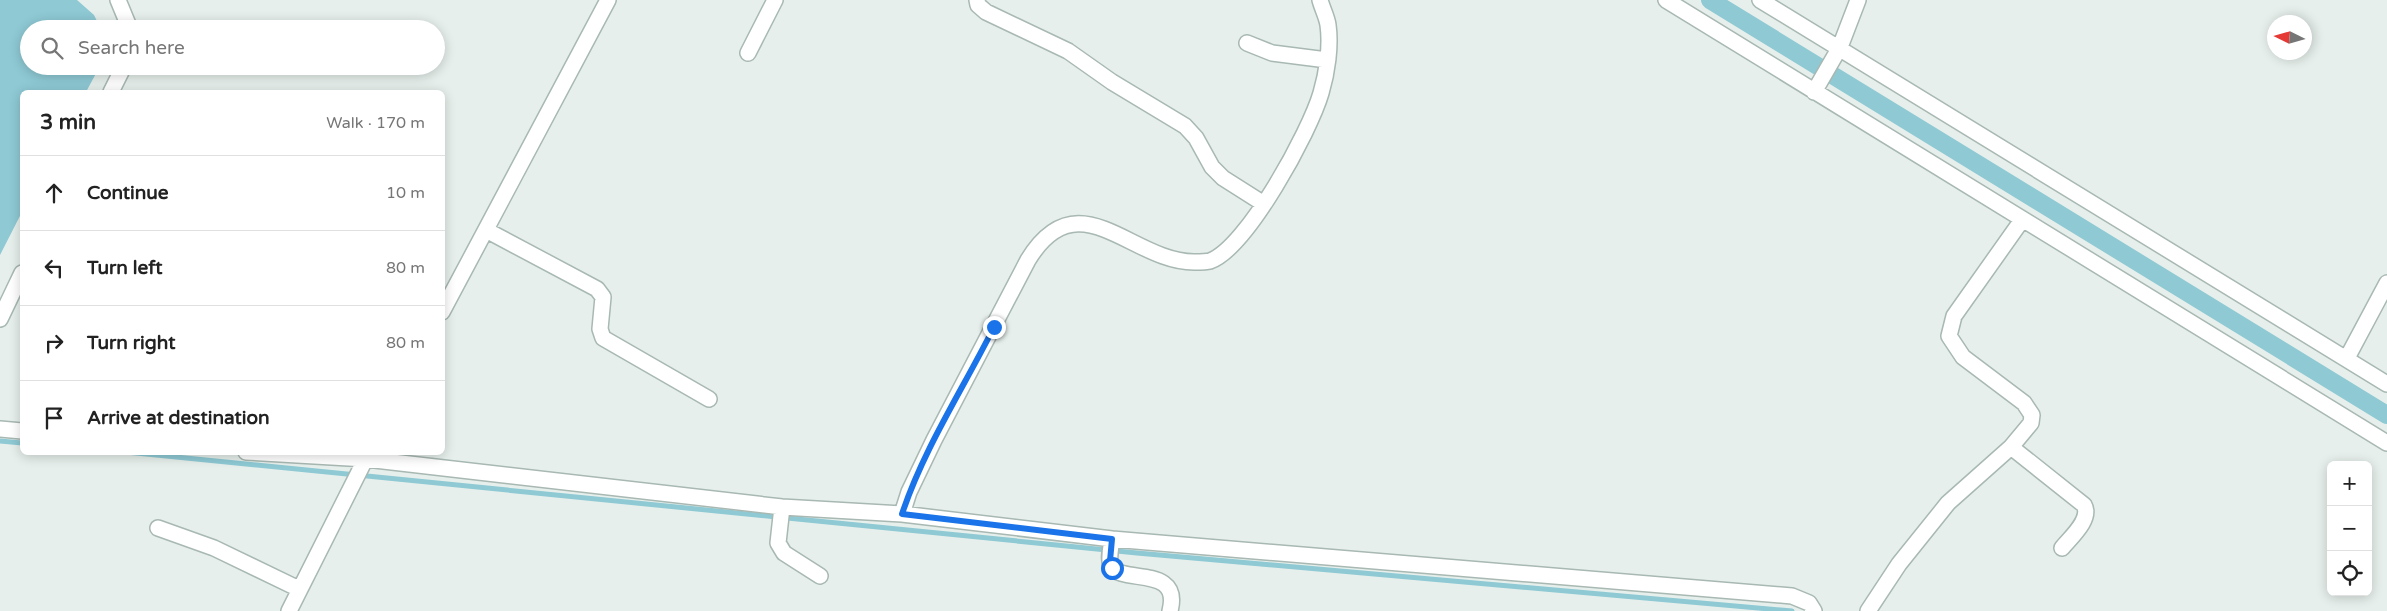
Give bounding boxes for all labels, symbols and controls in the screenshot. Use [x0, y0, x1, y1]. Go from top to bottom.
north arrow [2267, 15, 2312, 60]
search box [20, 20, 445, 75]
icon: search [38, 34, 66, 62]
text: Search here [78, 37, 185, 59]
text: 3 min [40, 110, 96, 135]
text: Walk · 170 m [326, 113, 425, 133]
icon: ahead [40, 179, 68, 207]
text: Continue [87, 182, 169, 204]
text: 10 m [386, 183, 425, 203]
icon: left [40, 254, 68, 282]
text: Turn left [87, 257, 163, 279]
text: 80 m [386, 258, 425, 278]
route end [983, 316, 1006, 339]
icon: right [40, 329, 68, 357]
text: Turn right [87, 332, 175, 354]
text: 80 m [386, 333, 425, 353]
icon: arrive [40, 404, 68, 432]
text: Arrive at destination [87, 407, 270, 429]
map controls [2327, 461, 2372, 596]
button: + [2327, 461, 2372, 506]
button: − [2327, 506, 2372, 551]
button: locate [2327, 551, 2372, 596]
route start [1101, 557, 1124, 580]

